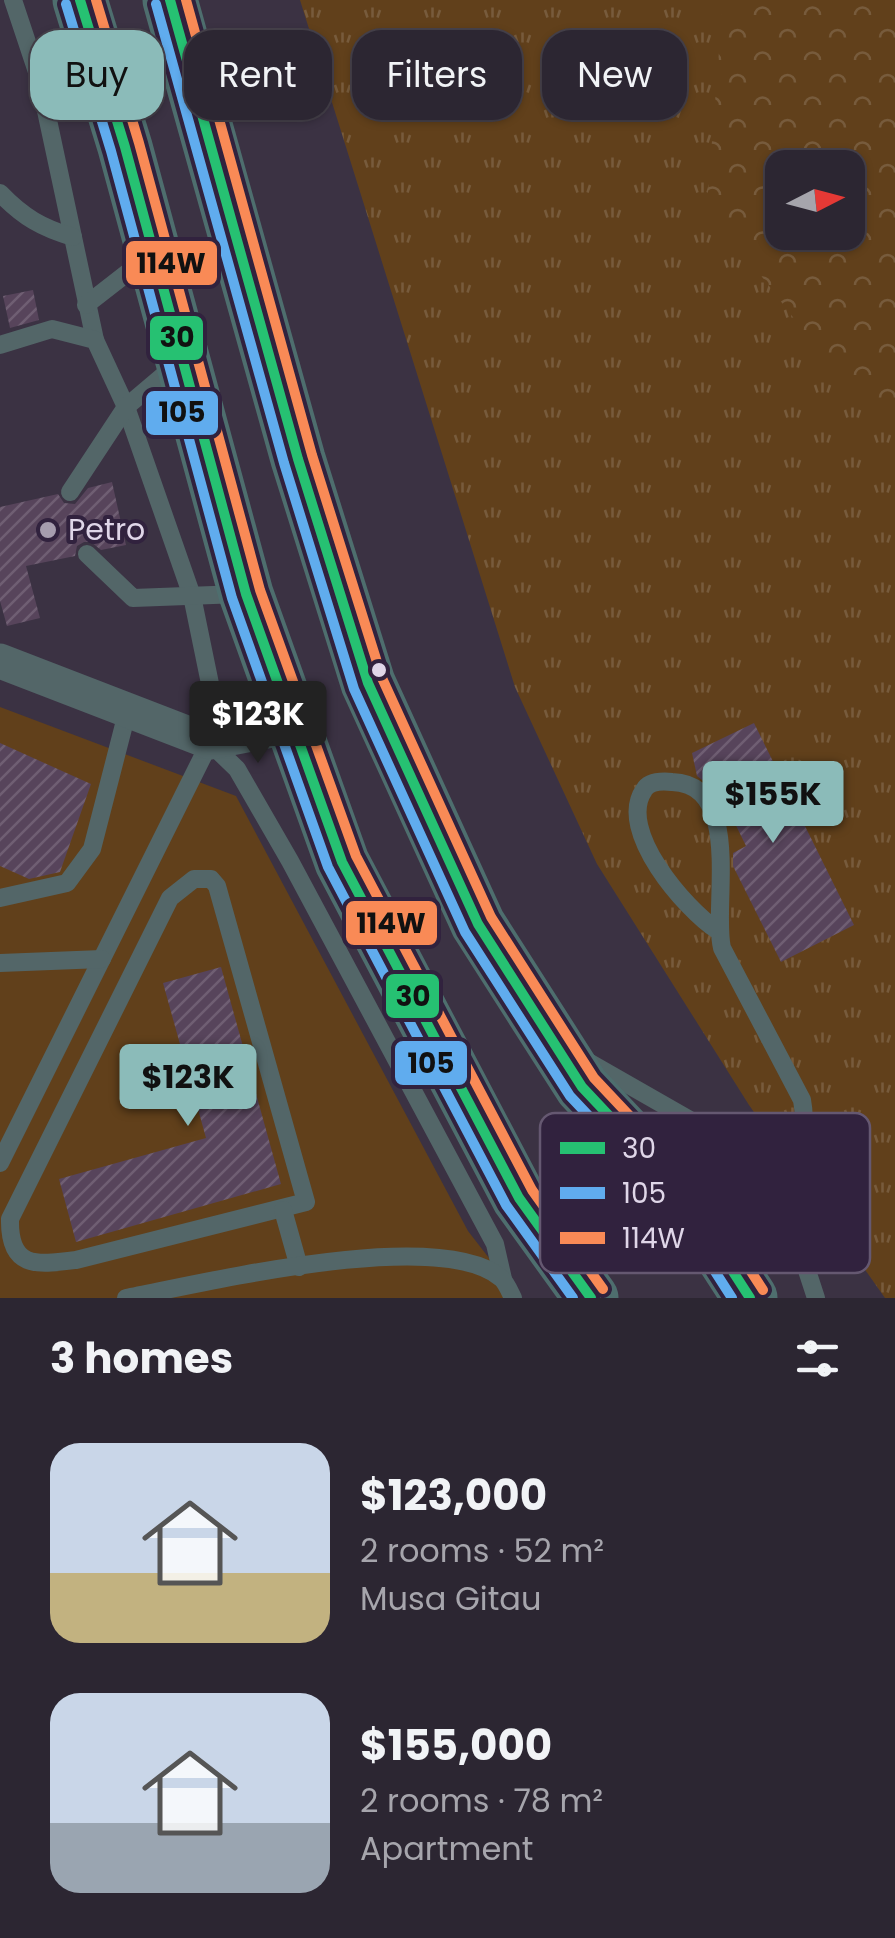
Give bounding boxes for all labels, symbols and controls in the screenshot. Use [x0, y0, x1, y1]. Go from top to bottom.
chip: Buy [30, 30, 164, 120]
chip: Rent [184, 30, 332, 120]
chip: Filters [352, 30, 522, 120]
chip: New [542, 30, 687, 120]
north arrow [765, 150, 865, 250]
map controls [765, 150, 865, 250]
line badge: 114W [124, 239, 219, 287]
text: 114W [136, 244, 206, 283]
line badge: 30 [148, 314, 205, 362]
text: 30 [159, 318, 195, 357]
line badge: 105 [144, 389, 220, 437]
text: 105 [159, 393, 205, 432]
place label: Petro [68, 508, 145, 551]
marker: Petro [37, 519, 59, 541]
unlabelled marker [369, 660, 389, 680]
pin: $123K [188, 681, 328, 766]
text: $123K [211, 691, 305, 736]
pin: $155K [703, 761, 843, 846]
text: $155K [725, 771, 822, 816]
line badge: 114W [344, 899, 439, 947]
text: 114W [356, 904, 426, 943]
line badge: 30 [384, 972, 441, 1020]
text: 30 [395, 977, 431, 1016]
line badge: 105 [393, 1039, 469, 1087]
pin: $123K [118, 1044, 258, 1129]
text: 105 [408, 1044, 454, 1083]
text: $123K [141, 1054, 235, 1099]
legend [540, 1113, 870, 1273]
text: 30 [622, 1129, 656, 1168]
text: 105 [622, 1174, 666, 1213]
text: 114W [622, 1219, 685, 1258]
text: 3 homes [50, 1329, 233, 1388]
icon: filters [790, 1331, 845, 1386]
text: $123,000 [360, 1466, 547, 1525]
icon: home [130, 1483, 250, 1603]
text: 2 rooms · 52 m² [360, 1528, 604, 1573]
text: Musa Gitau [360, 1576, 541, 1621]
text: $155,000 [360, 1716, 552, 1775]
icon: home [130, 1733, 250, 1853]
text: 2 rooms · 78 m² [360, 1778, 603, 1823]
text: Apartment [360, 1826, 533, 1871]

